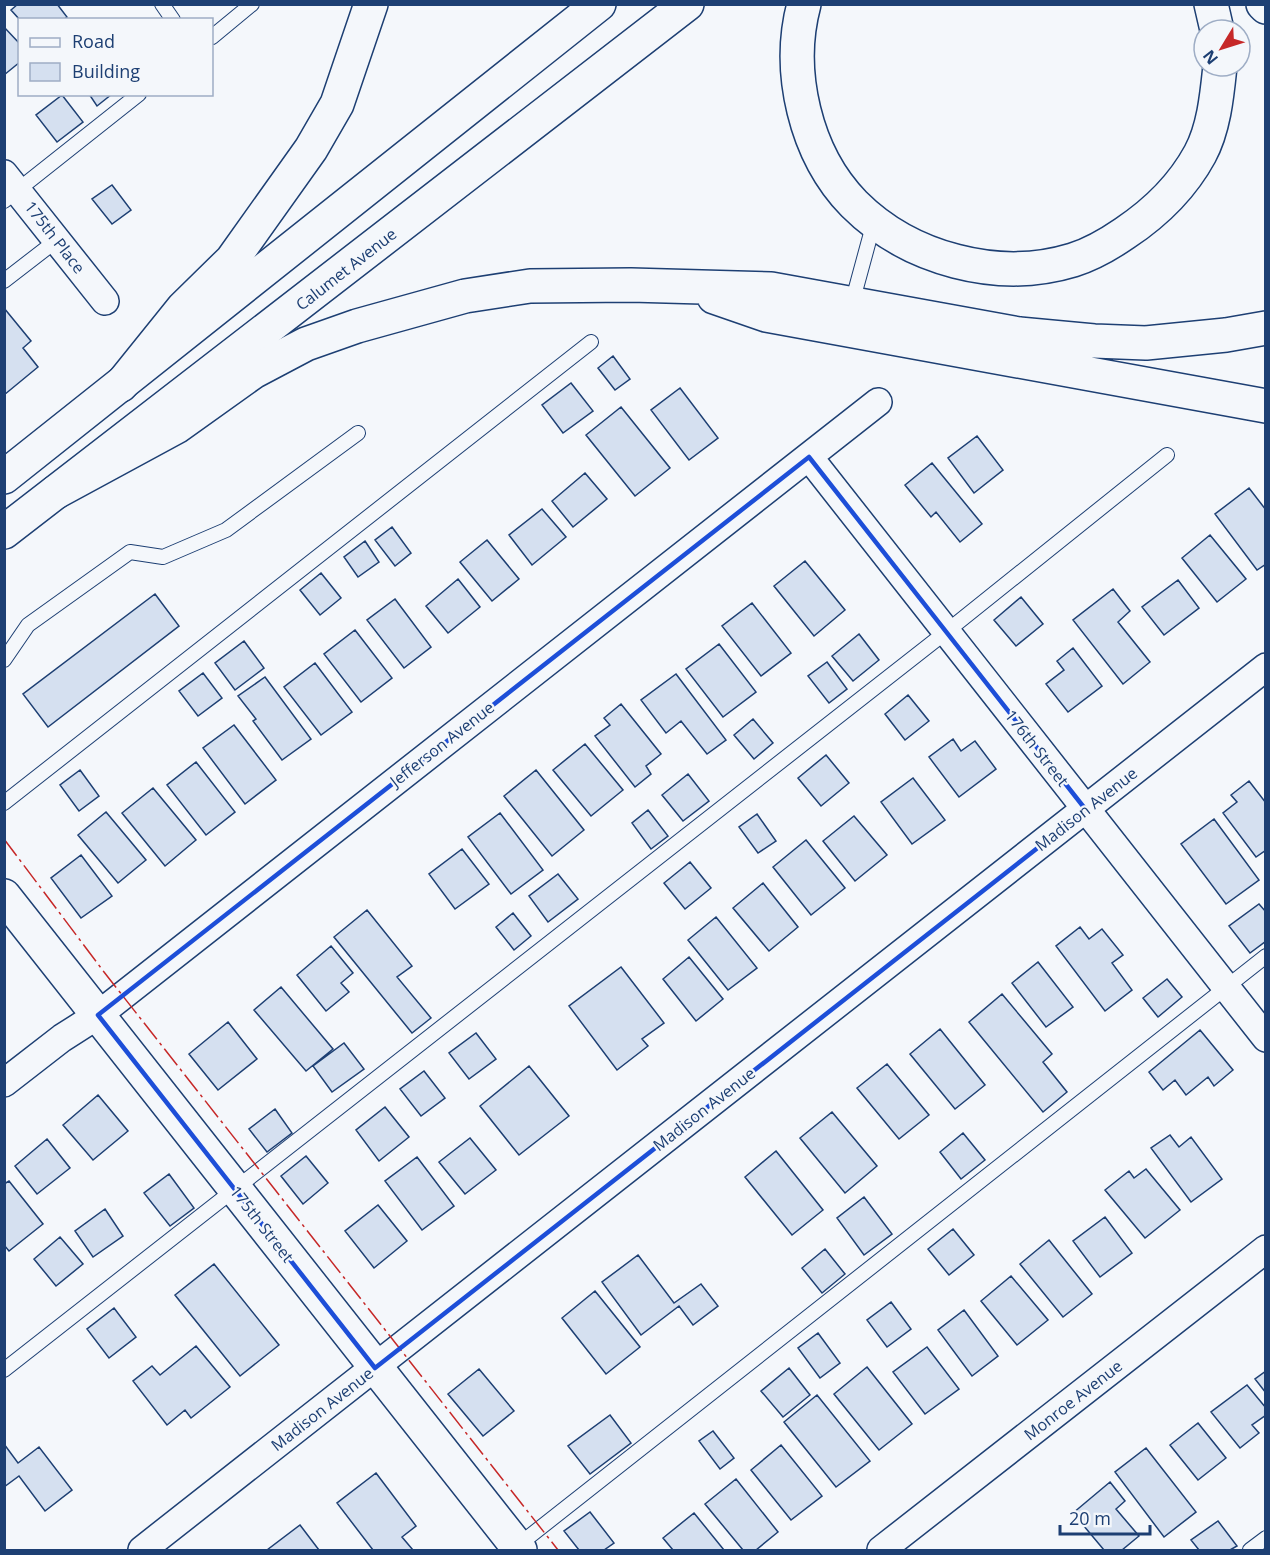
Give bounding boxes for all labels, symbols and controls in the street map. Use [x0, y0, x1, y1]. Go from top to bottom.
legend [18, 18, 213, 96]
north arrow [1192, 18, 1252, 78]
text: Road [72, 29, 115, 53]
text: N [1198, 45, 1223, 69]
text: Building [72, 59, 140, 83]
street label: 175th Place [20, 196, 90, 278]
street label: Calumet Avenue [291, 223, 401, 315]
street label: Jefferson Avenue [384, 696, 499, 793]
street label: 176th Street [1000, 705, 1074, 791]
street label: Madison Avenue [1030, 762, 1142, 856]
street label: Madison Avenue [648, 1062, 760, 1156]
street label: 175th Street [225, 1181, 299, 1267]
street label: Monroe Avenue [1019, 1355, 1127, 1445]
street label: Madison Avenue [266, 1362, 378, 1456]
scale bar [1060, 1498, 1150, 1536]
text: 20 m [1069, 1506, 1111, 1530]

